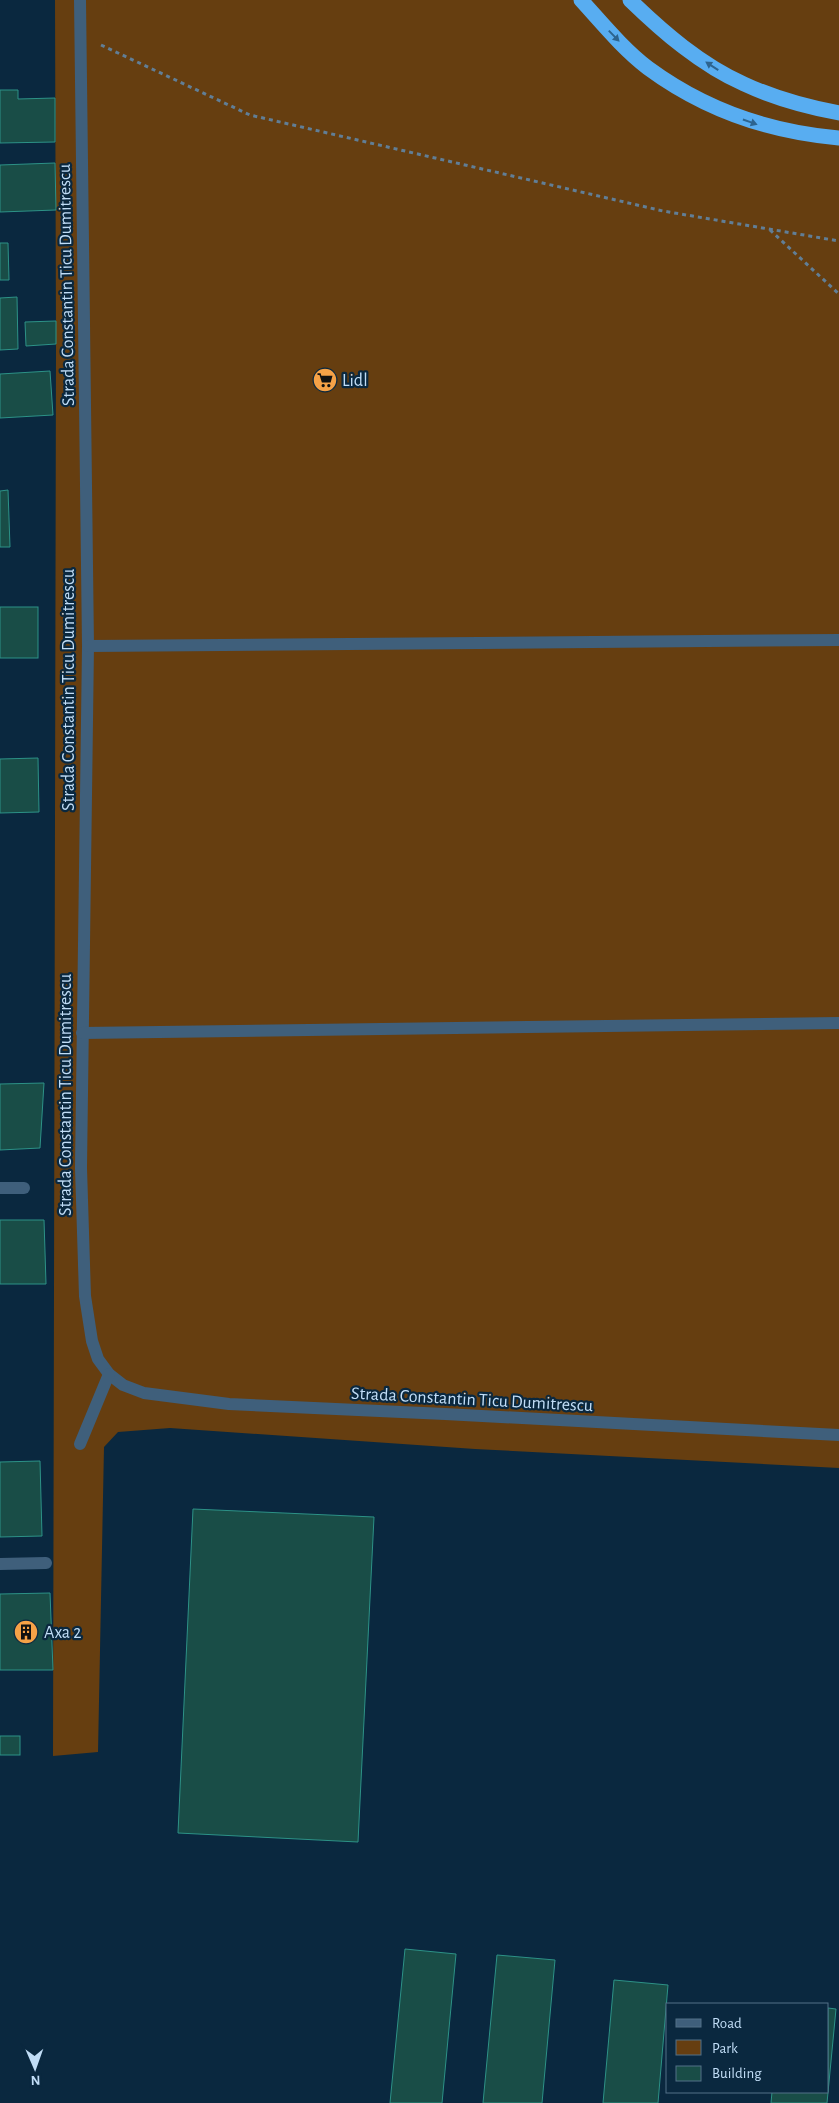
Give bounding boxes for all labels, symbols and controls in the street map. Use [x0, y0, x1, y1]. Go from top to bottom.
one-way arrow [608, 29, 620, 41]
one-way arrow [706, 61, 719, 70]
one-way arrow [743, 118, 758, 126]
street label: Strada Constantin Ticu Dumitrescu [56, 164, 78, 406]
supermarket icon: Lidl [312, 367, 338, 393]
place label: Lidl [342, 372, 368, 390]
street label: Strada Constantin Ticu Dumitrescu [60, 569, 78, 811]
street label: Strada Constantin Ticu Dumitrescu [57, 974, 75, 1216]
street label: Strada Constantin Ticu Dumitrescu [351, 1385, 593, 1415]
building icon: Axa 2 [13, 1619, 39, 1645]
place label: Axa 2 [44, 1624, 81, 1642]
legend [666, 2003, 829, 2093]
text: Road [712, 2016, 742, 2031]
text: Park [712, 2041, 738, 2056]
north arrow [10, 2043, 60, 2093]
text: Building [712, 2066, 762, 2081]
text: N [30, 2073, 41, 2087]

